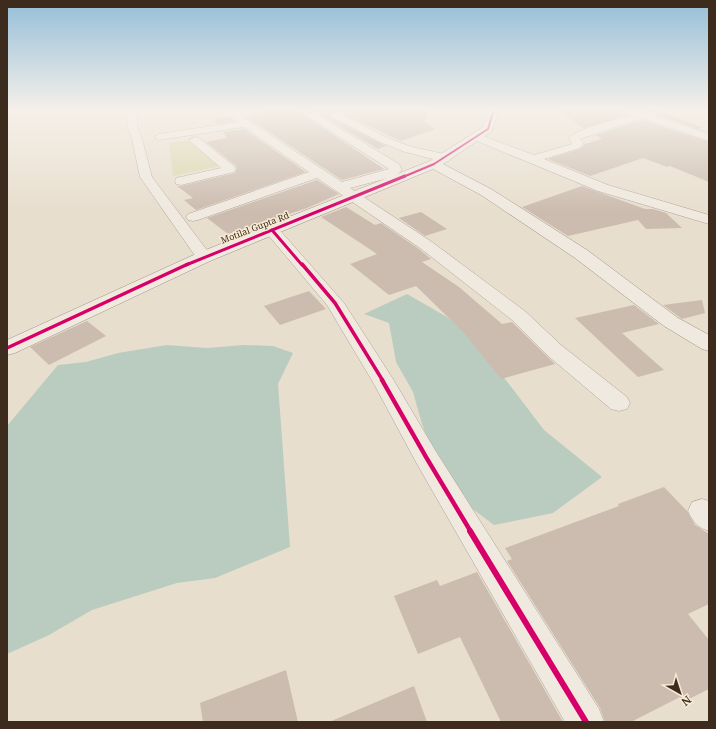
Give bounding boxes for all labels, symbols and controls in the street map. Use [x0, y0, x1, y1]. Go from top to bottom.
street label: Motilal Gupta Rd [219, 208, 291, 247]
north arrow [660, 673, 700, 713]
text: N [678, 693, 695, 710]

